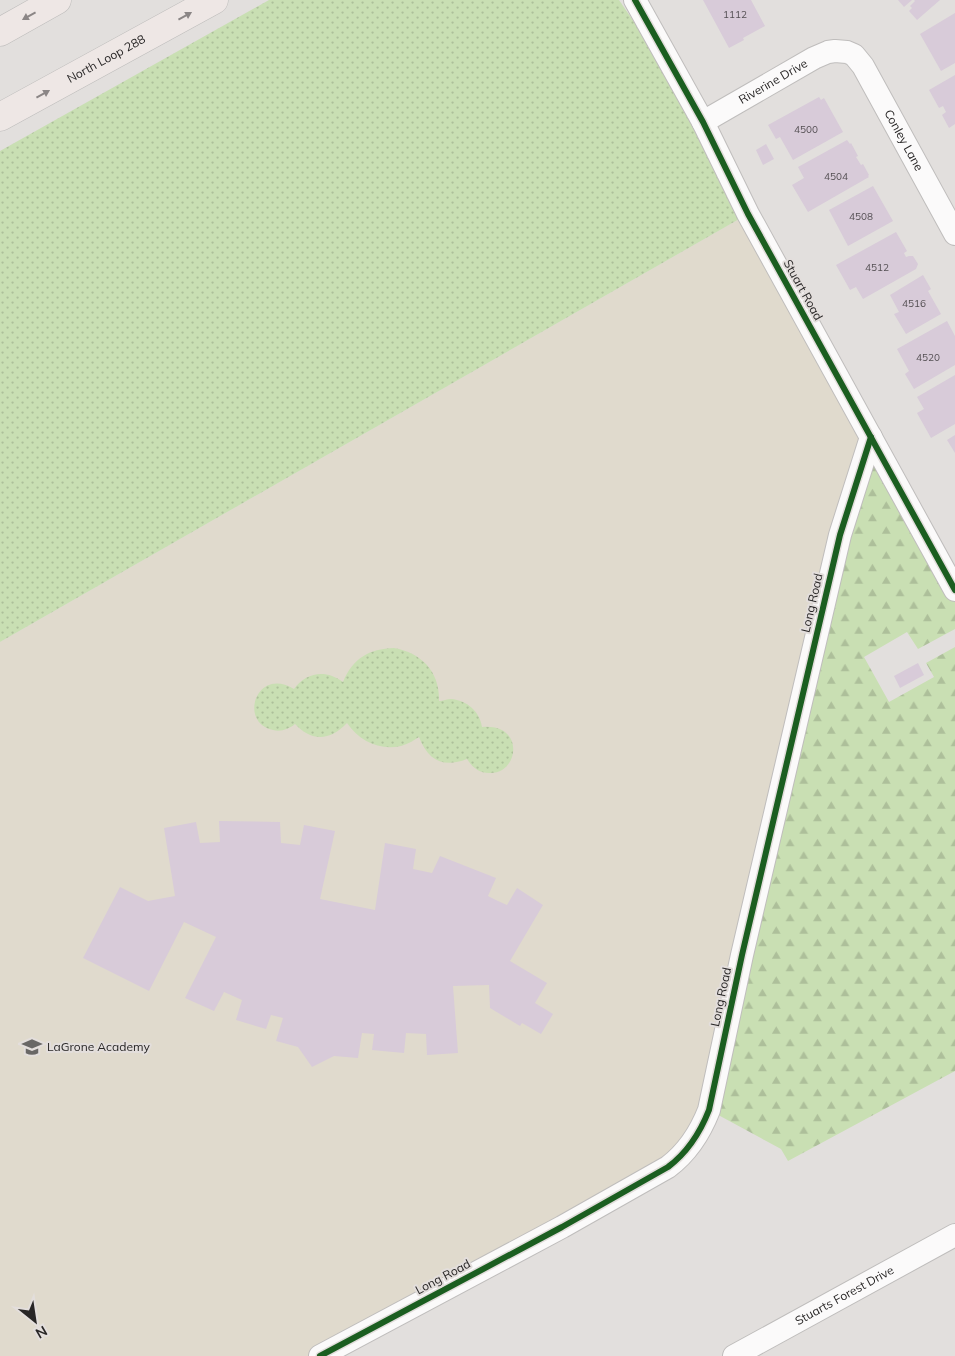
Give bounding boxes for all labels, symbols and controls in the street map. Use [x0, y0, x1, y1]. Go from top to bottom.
house number: 1112 [723, 8, 747, 21]
one-way arrow [179, 11, 192, 20]
one-way arrow [21, 12, 36, 20]
street label: North Loop 288 [64, 31, 148, 86]
street label: Riverine Drive [736, 55, 810, 107]
one-way arrow [35, 90, 50, 98]
street label: Conley Lane [881, 107, 927, 173]
house number: 4500 [794, 123, 818, 136]
house number: 4504 [824, 170, 848, 183]
house number: 4508 [849, 210, 873, 223]
street label: Stuart Road [781, 257, 826, 323]
house number: 4512 [865, 261, 889, 274]
house number: 4516 [902, 297, 926, 310]
house number: 4520 [916, 351, 940, 364]
street label: Long Road [797, 572, 826, 634]
street label: Long Road [707, 966, 734, 1028]
school or university icon: LaGrone Academy [21, 1036, 43, 1058]
place label: LaGrone Academy [47, 1039, 150, 1054]
street label: Long Road [413, 1256, 473, 1297]
street label: Stuarts Forest Drive [792, 1262, 896, 1328]
north arrow [10, 1296, 60, 1346]
text: N [32, 1322, 51, 1343]

